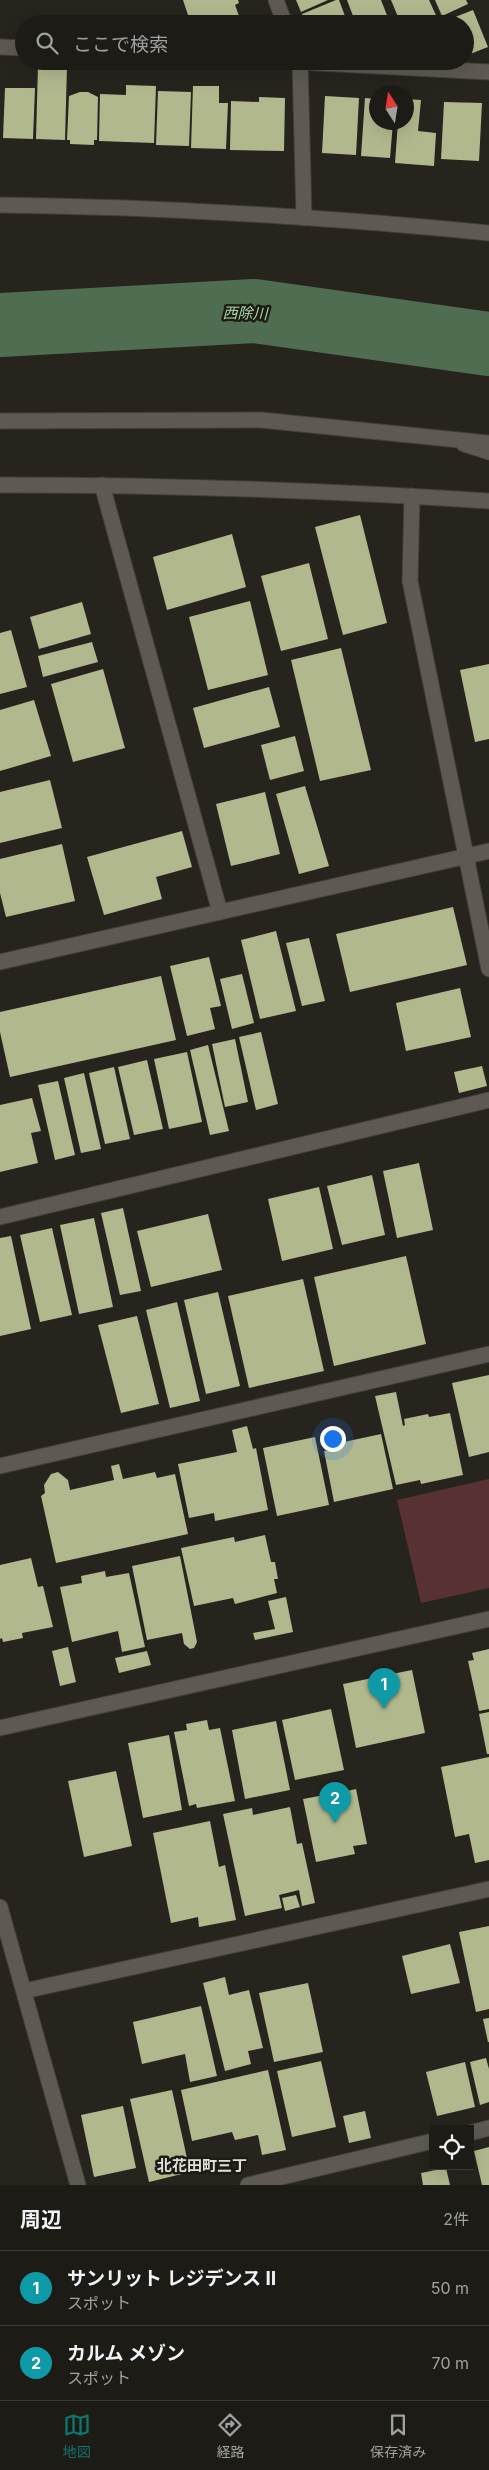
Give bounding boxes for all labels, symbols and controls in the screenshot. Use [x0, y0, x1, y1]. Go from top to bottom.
search box [15, 15, 474, 70]
icon: search [33, 29, 61, 57]
text: ここで検索 [73, 33, 168, 56]
north arrow [369, 85, 414, 130]
water label: 西除川 [222, 303, 270, 323]
your location [320, 1426, 346, 1452]
pin: 1 [368, 1668, 400, 1709]
pin: 2 [319, 1782, 351, 1823]
map controls [429, 2125, 474, 2170]
button: locate [429, 2125, 474, 2170]
district label: 北花田町三丁 [157, 2156, 247, 2175]
text: 周辺 [20, 2207, 62, 2232]
text: 2件 [443, 2209, 469, 2229]
text: サンリット レジデンス Ⅱ [67, 2267, 276, 2290]
text: 1 [33, 2278, 39, 2298]
text: 50 m [431, 2278, 469, 2298]
text: スポット [67, 2293, 131, 2313]
text: カルム メゾン [67, 2342, 185, 2365]
text: 2 [31, 2353, 41, 2373]
text: 70 m [432, 2353, 469, 2373]
text: スポット [67, 2368, 131, 2388]
tab: 地図 [63, 2411, 91, 2461]
tab: 経路 [216, 2411, 244, 2461]
tab: 保存済み [370, 2411, 426, 2461]

